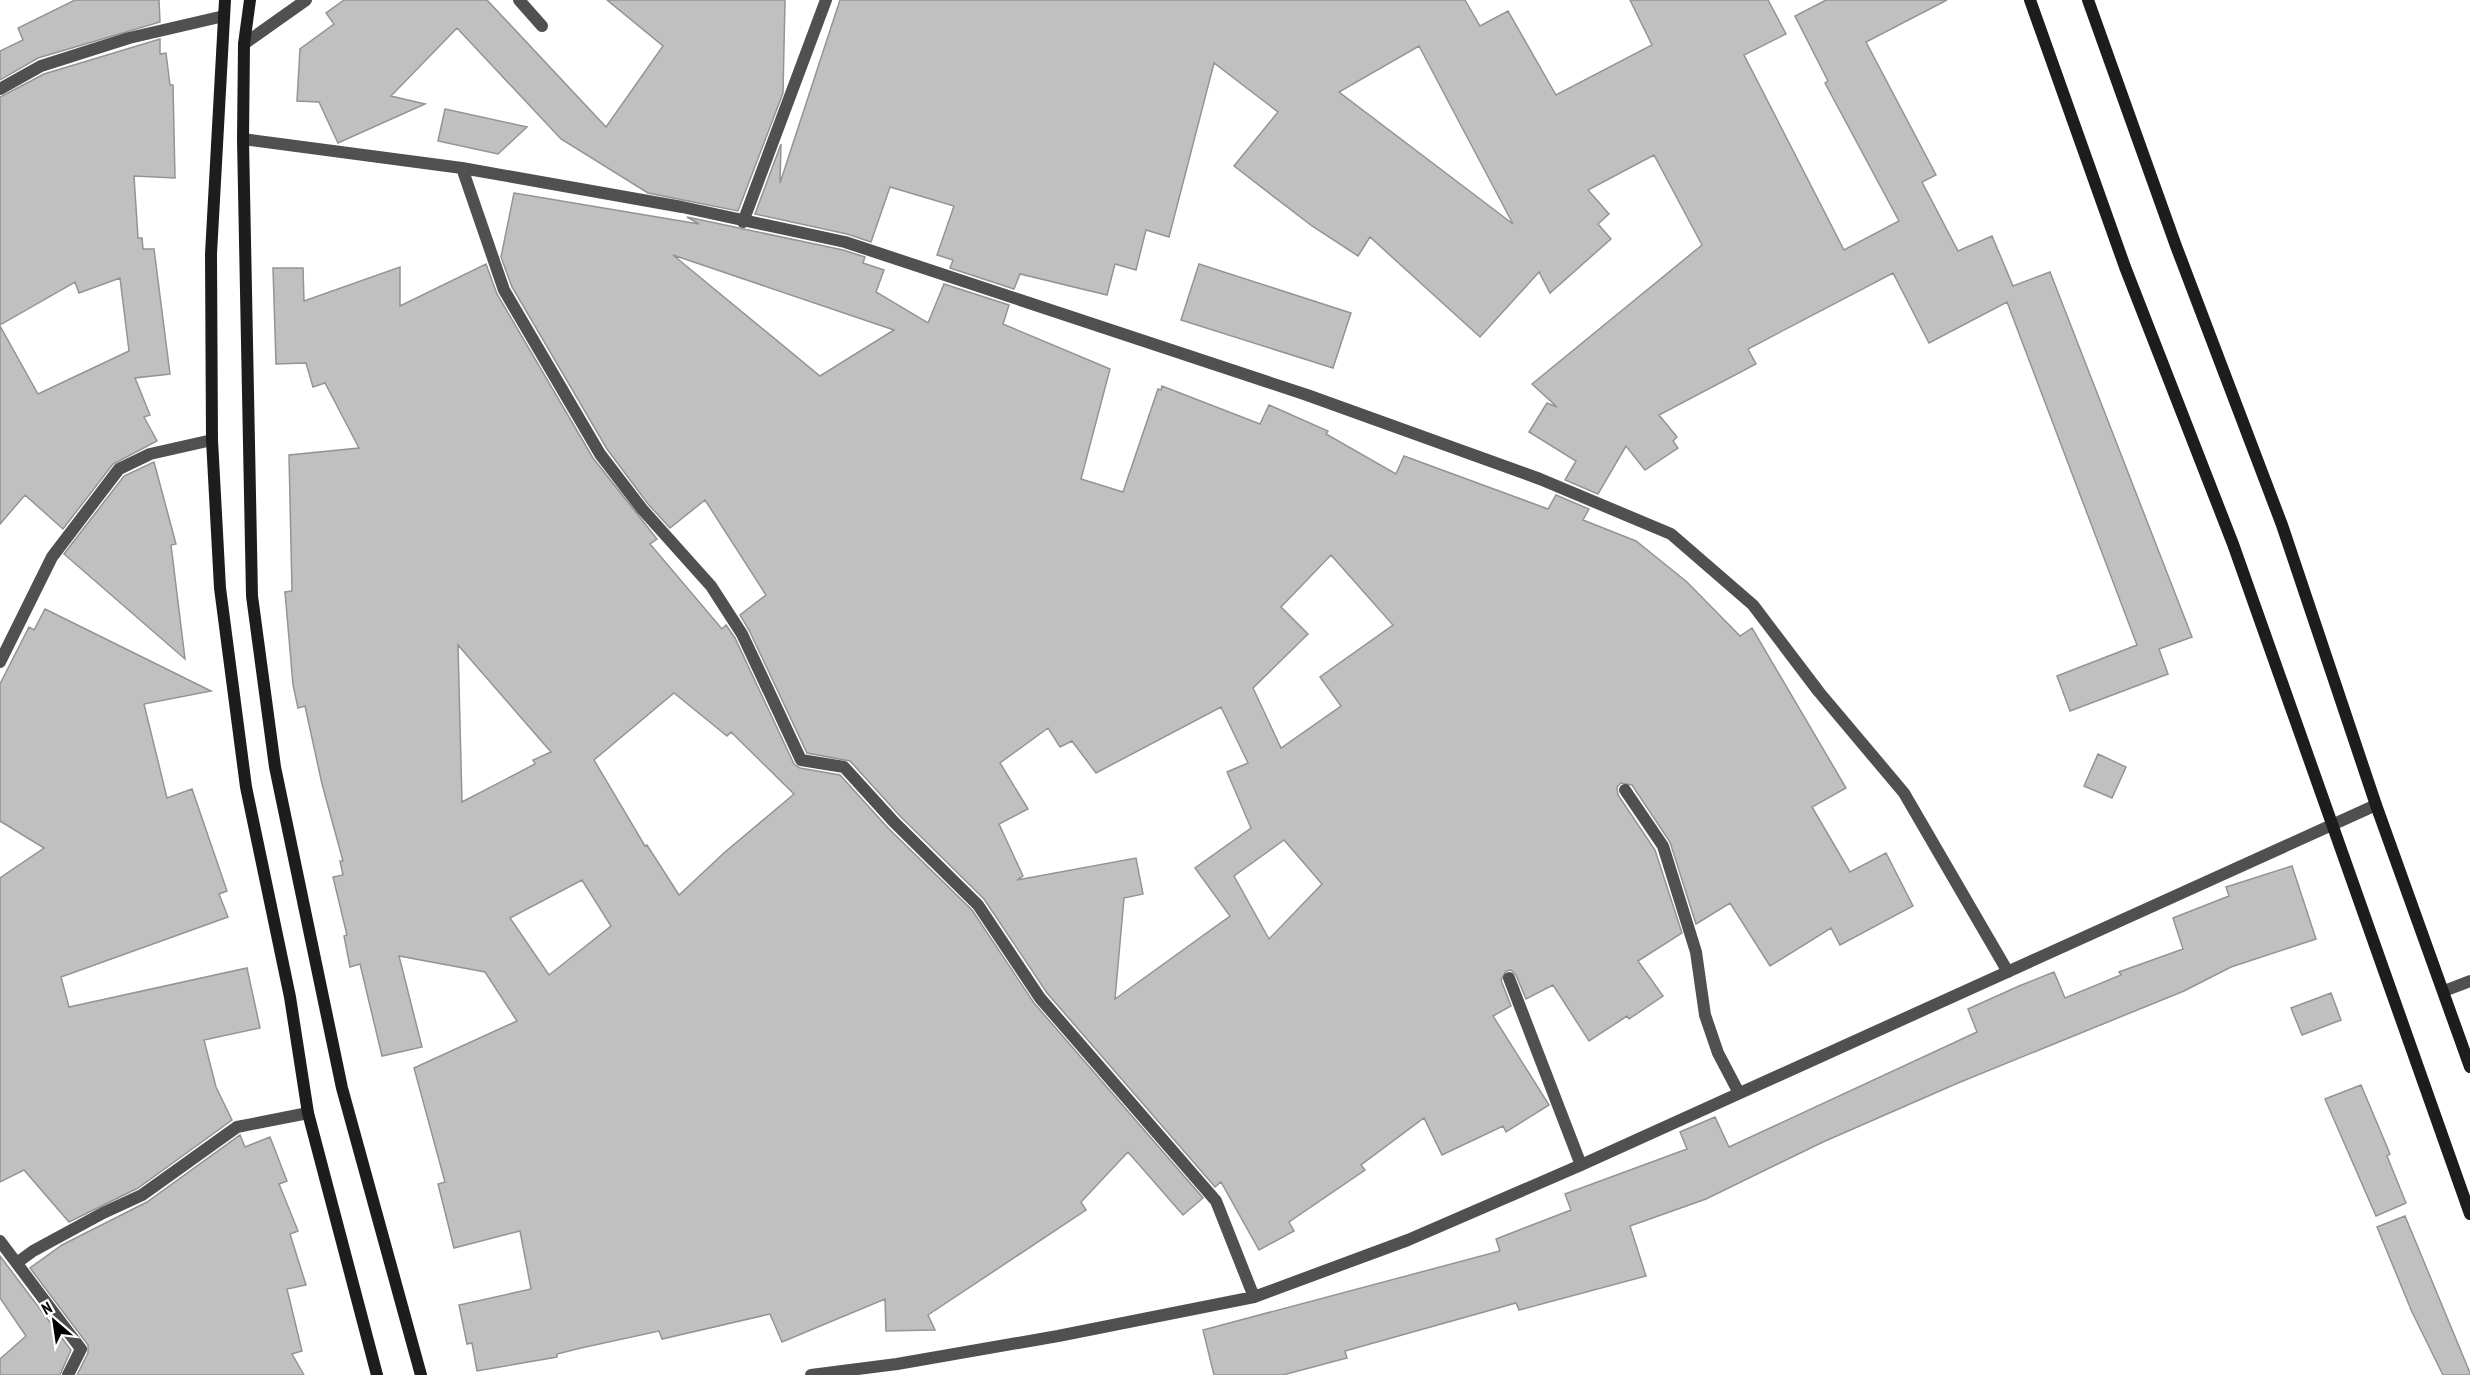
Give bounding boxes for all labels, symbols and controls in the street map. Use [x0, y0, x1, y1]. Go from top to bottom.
north arrow [24, 1291, 84, 1351]
text: N [38, 1297, 55, 1319]

